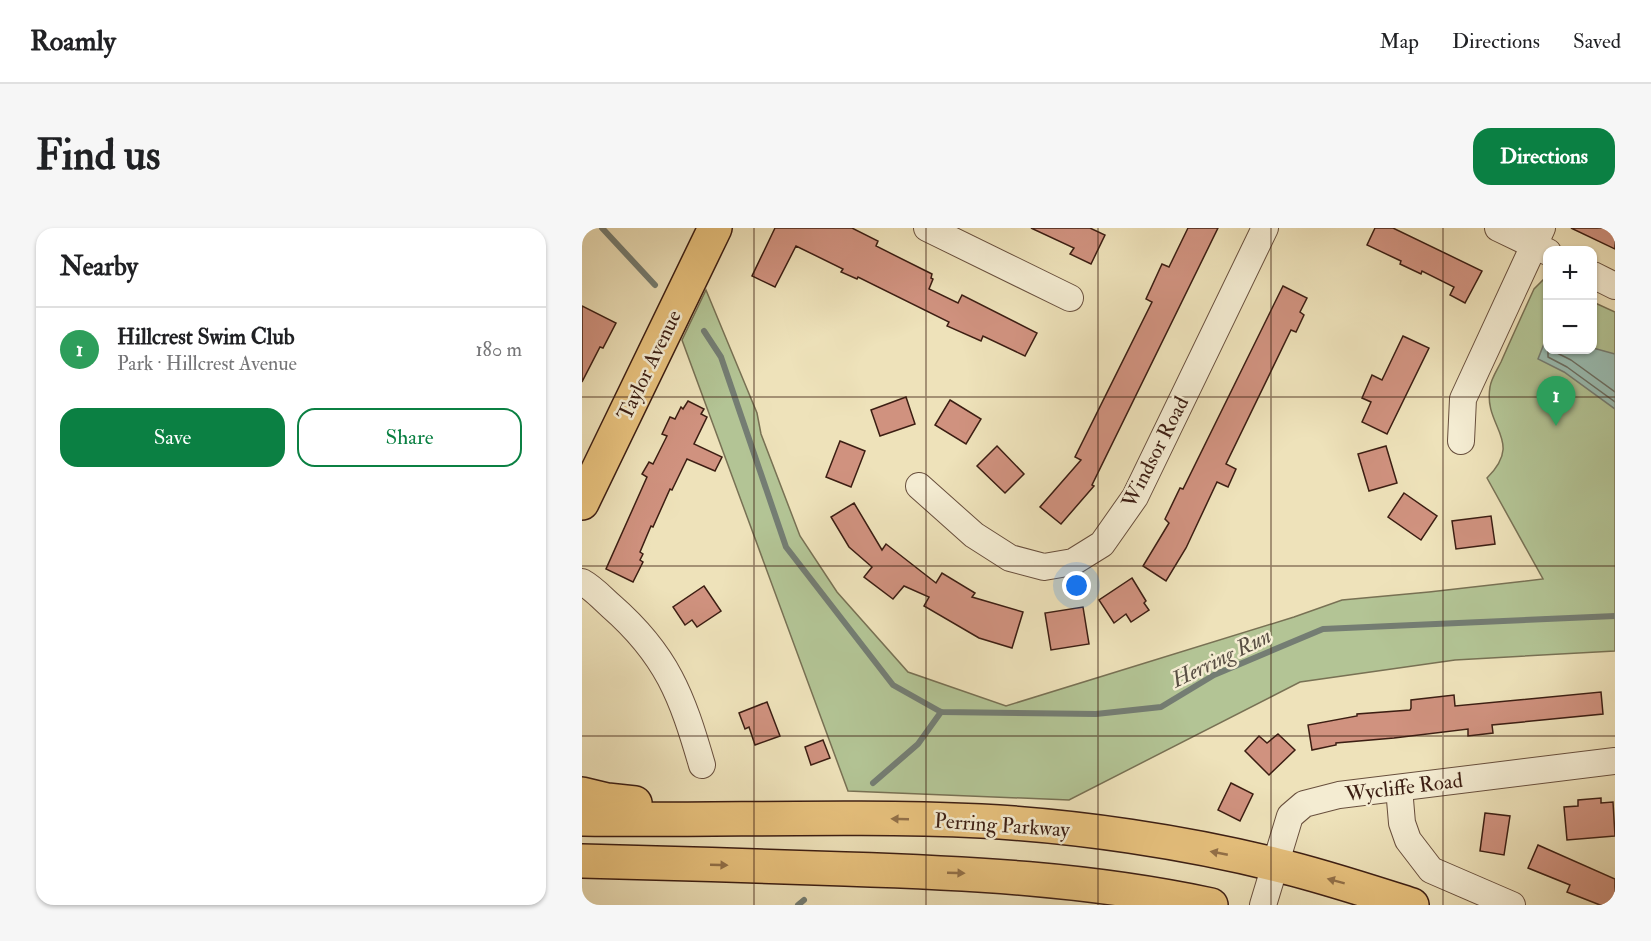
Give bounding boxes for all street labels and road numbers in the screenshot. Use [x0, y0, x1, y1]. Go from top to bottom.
street label: Taylor Avenue [611, 306, 688, 425]
street label: Windsor Road [1115, 391, 1195, 513]
street label: Wycliffe Road [1343, 767, 1465, 808]
street label: Perring Parkway [933, 807, 1071, 844]

